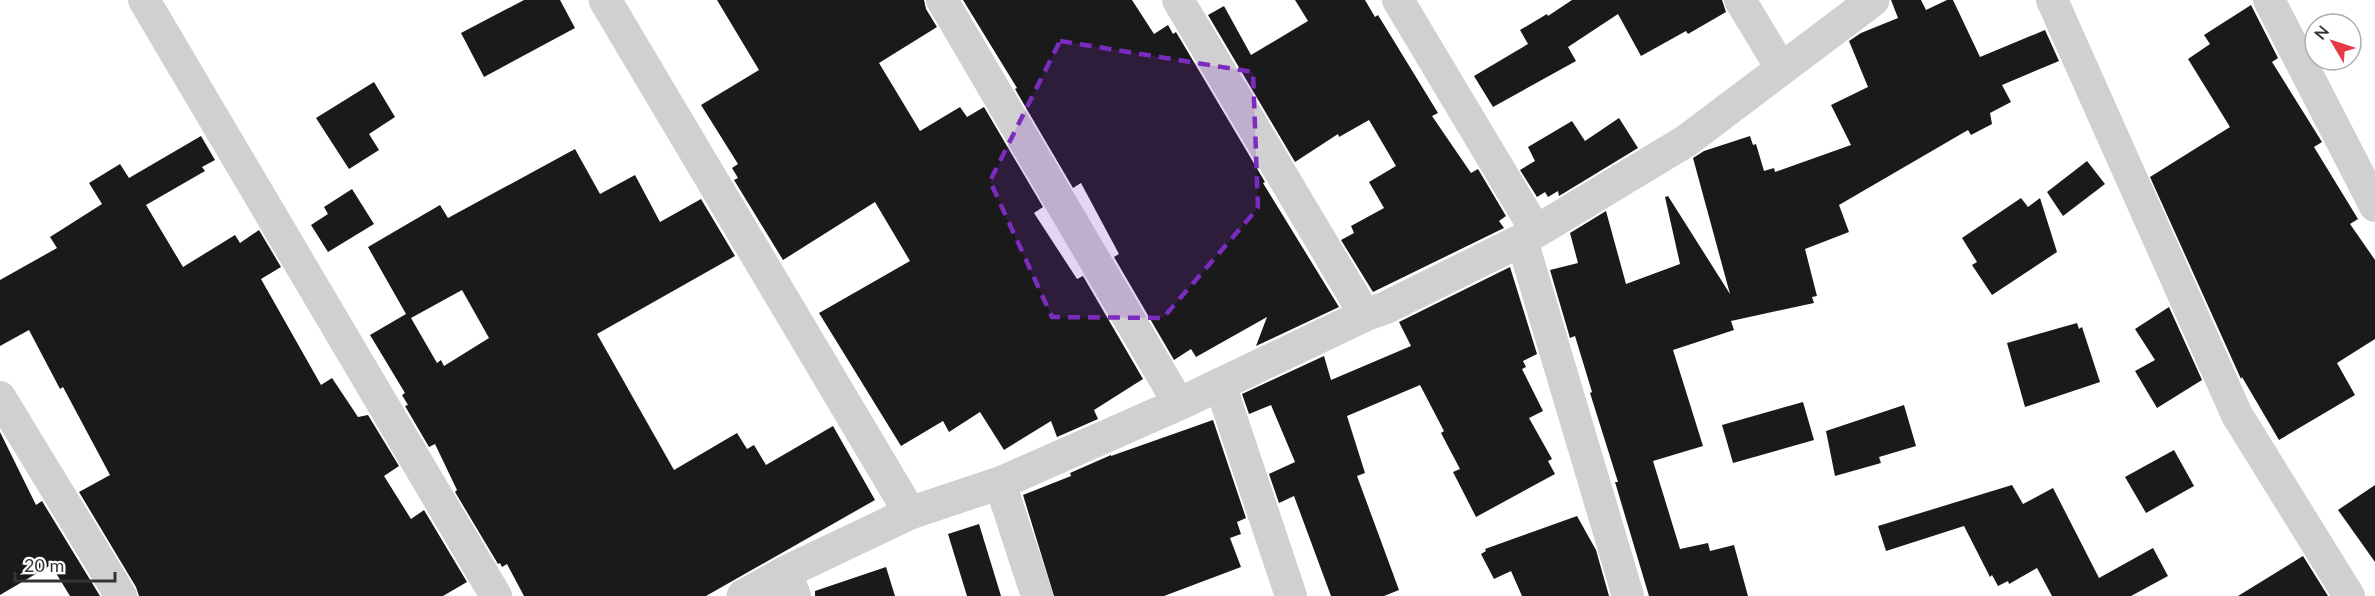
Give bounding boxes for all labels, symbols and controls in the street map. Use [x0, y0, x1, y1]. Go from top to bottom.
north arrow [2303, 12, 2363, 72]
text: N [2310, 21, 2332, 43]
scale bar [15, 545, 116, 583]
text: 20 m [24, 554, 64, 576]

